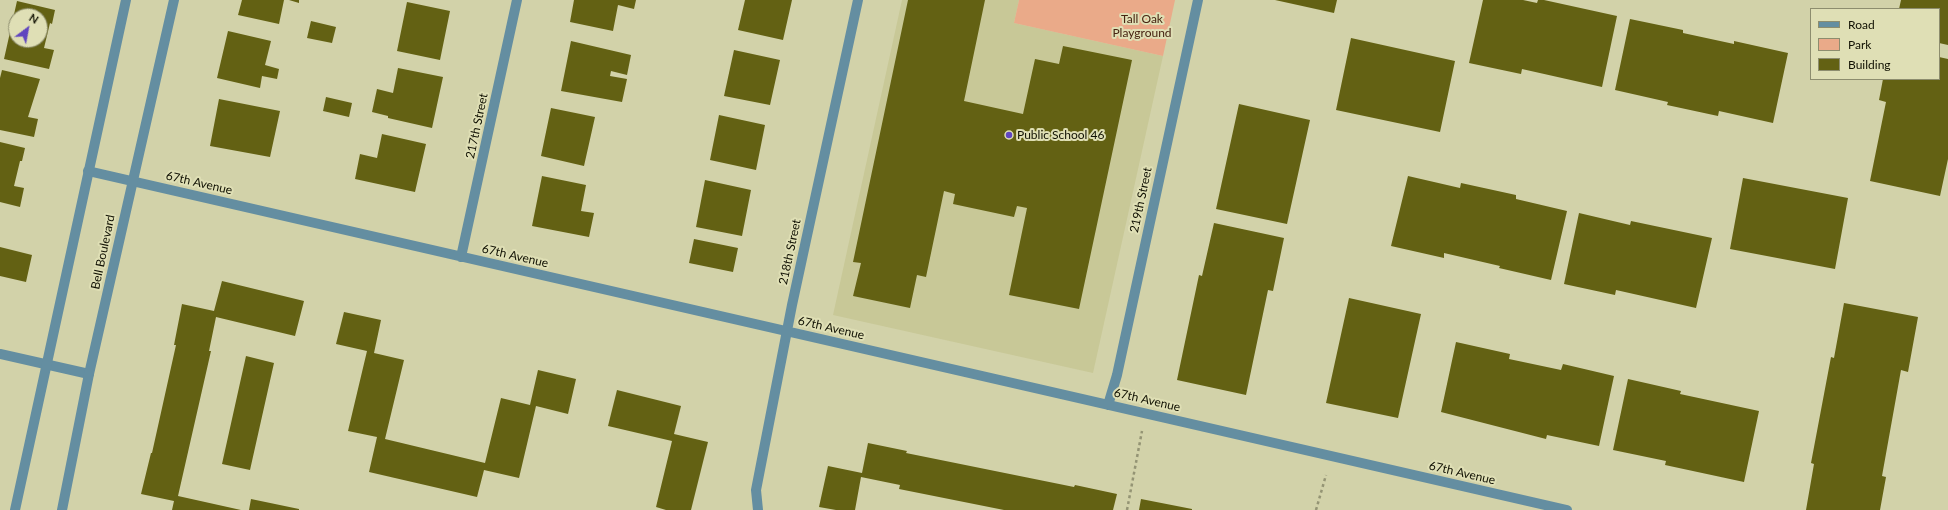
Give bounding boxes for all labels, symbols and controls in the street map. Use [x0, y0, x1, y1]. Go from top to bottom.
north arrow [8, 8, 48, 48]
legend [1810, 8, 1940, 80]
text: N [27, 10, 41, 26]
park label: Tall Oak Playground [1112, 12, 1172, 40]
text: Road [1848, 17, 1875, 32]
text: Park [1848, 37, 1871, 52]
text: Building [1848, 57, 1891, 72]
street label: 217th Street [463, 92, 491, 160]
place label: Public School 46 [1017, 128, 1104, 142]
marker: Public School 46 [1004, 130, 1014, 140]
street label: 219th Street [1127, 166, 1155, 234]
street label: 67th Avenue [164, 168, 234, 198]
street label: Bell Boulevard [88, 213, 118, 291]
street label: 218th Street [776, 218, 804, 286]
street label: 67th Avenue [480, 241, 550, 271]
street label: 67th Avenue [796, 313, 866, 343]
street label: 67th Avenue [1112, 385, 1182, 415]
street label: 67th Avenue [1427, 458, 1497, 488]

